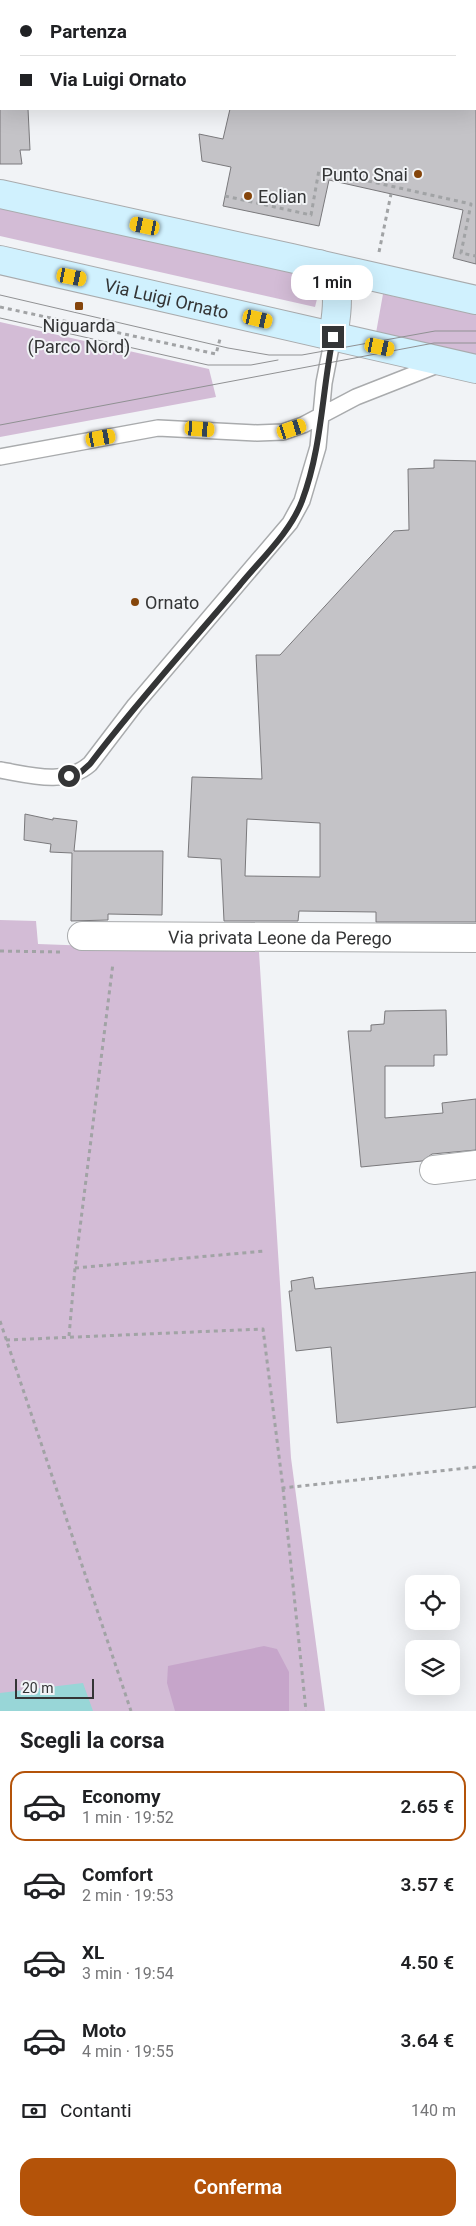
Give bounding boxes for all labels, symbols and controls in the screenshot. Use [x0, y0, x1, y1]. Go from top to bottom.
text: Partenza [50, 20, 127, 43]
text: Via Luigi Ornato [50, 68, 186, 91]
place label: Punto Snai [322, 164, 408, 185]
marker: Punto Snai [412, 168, 424, 180]
place label: Eolian [258, 186, 307, 207]
marker: Eolian [242, 190, 254, 202]
car [128, 216, 161, 236]
callout: 1 min [292, 264, 374, 300]
car [55, 267, 88, 287]
text: 1 min [312, 273, 352, 292]
street label: Via Luigi Ornato [102, 274, 231, 323]
marker: Niguarda (Parco Nord) [73, 300, 85, 312]
car [241, 308, 274, 330]
place label: Niguarda (Parco Nord) [28, 315, 130, 358]
route end [322, 326, 344, 348]
car [363, 337, 396, 357]
car [275, 417, 308, 441]
car [184, 420, 215, 438]
car [84, 428, 117, 448]
place label: Ornato [145, 592, 199, 613]
marker: Ornato [129, 596, 141, 608]
route start [58, 765, 80, 787]
street label: Via privata Leone da Perego [168, 926, 392, 948]
map controls [405, 1575, 460, 1695]
button: locate [405, 1575, 460, 1630]
button: layers [405, 1640, 460, 1695]
scale bar [15, 1676, 94, 1699]
text: 20 m [22, 1680, 54, 1696]
text: Scegli la corsa [20, 1728, 165, 1753]
icon: car [22, 1784, 67, 1829]
text: Economy [82, 1785, 161, 1808]
text: 2.65 € [400, 1795, 454, 1818]
text: 1 min · 19:52 [82, 1808, 174, 1827]
icon: car [22, 1862, 67, 1907]
text: Comfort [82, 1863, 153, 1886]
text: 3.57 € [400, 1873, 454, 1896]
text: 2 min · 19:53 [82, 1886, 174, 1905]
icon: car [22, 1940, 67, 1985]
text: XL [82, 1941, 104, 1964]
text: 4.50 € [400, 1951, 454, 1974]
text: 3 min · 19:54 [82, 1964, 174, 1983]
icon: car [22, 2018, 67, 2063]
text: Moto [82, 2019, 126, 2042]
text: 3.64 € [400, 2029, 454, 2052]
text: 4 min · 19:55 [82, 2042, 174, 2061]
icon: cash [20, 2097, 48, 2125]
text: Contanti [60, 2099, 132, 2122]
text: 140 m [411, 2101, 456, 2120]
button: Conferma [20, 2158, 456, 2216]

